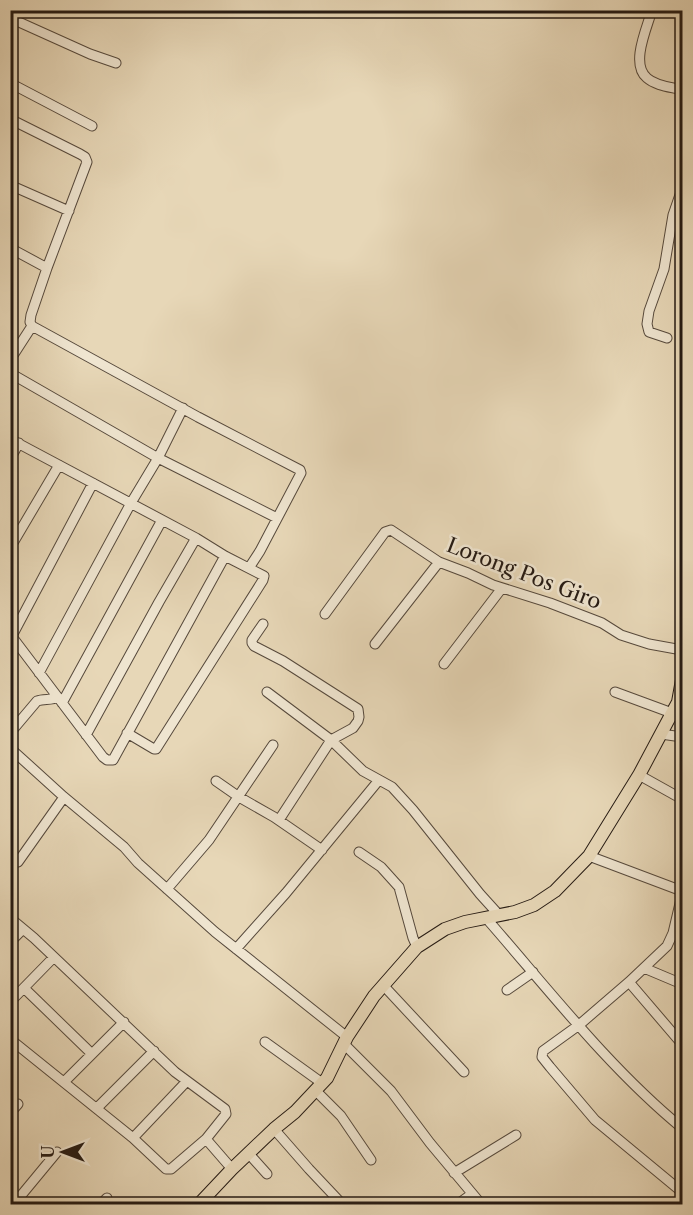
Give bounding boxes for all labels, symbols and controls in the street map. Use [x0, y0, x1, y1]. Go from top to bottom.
street label: Lorong Pos Giro [443, 532, 605, 614]
north arrow [33, 1122, 93, 1182]
text: U [38, 1146, 58, 1159]

